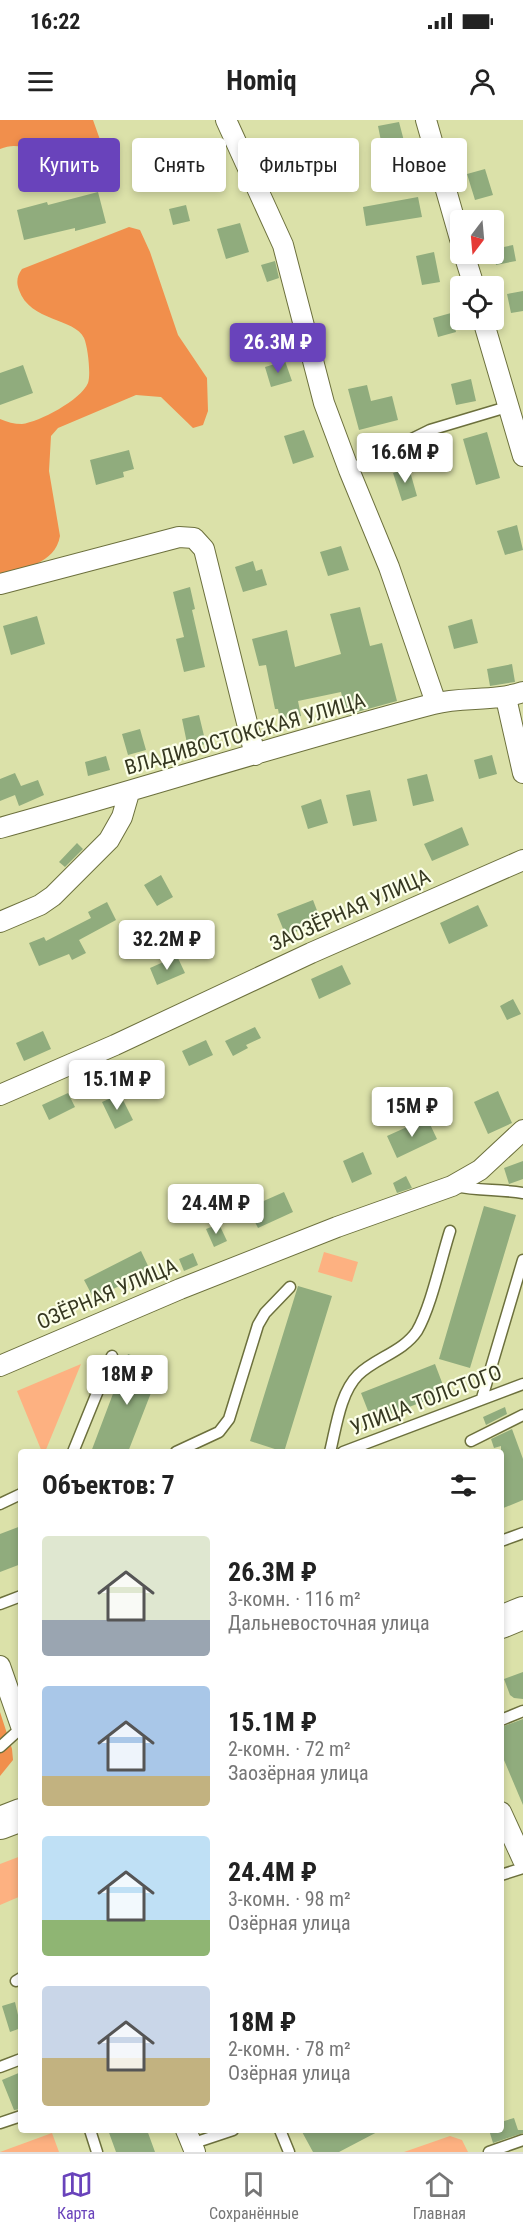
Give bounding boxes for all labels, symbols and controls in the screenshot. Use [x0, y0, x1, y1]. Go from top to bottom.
text: 16:22 [30, 9, 81, 34]
icon: menu [24, 65, 57, 98]
text: Homiq [226, 65, 297, 97]
icon: person [466, 65, 499, 98]
chip: Купить [18, 138, 120, 192]
chip: Снять [132, 138, 226, 192]
chip: Фильтры [238, 138, 359, 192]
chip: Новое [371, 138, 467, 192]
north arrow [450, 210, 504, 264]
map controls [450, 210, 504, 330]
button: locate [450, 276, 504, 330]
pin: 26.3M ₽ [223, 323, 333, 374]
text: 26.3M ₽ [244, 330, 312, 354]
pin: 16.6M ₽ [350, 433, 460, 484]
text: 16.6M ₽ [371, 440, 439, 464]
street label: ВЛАДИВОСТОКСКАЯ УЛИЦА [122, 688, 368, 780]
street label: ЗАОЗЁРНАЯ УЛИЦА [266, 864, 434, 956]
pin: 32.2M ₽ [112, 920, 222, 971]
text: 32.2M ₽ [133, 927, 201, 951]
pin: 15.1M ₽ [62, 1060, 172, 1111]
text: 15.1M ₽ [83, 1067, 151, 1091]
pin: 15M ₽ [370, 1087, 454, 1138]
text: 15M ₽ [386, 1094, 438, 1118]
pin: 24.4M ₽ [161, 1184, 271, 1235]
text: 24.4M ₽ [182, 1191, 250, 1215]
street label: ОЗЁРНАЯ УЛИЦА [33, 1254, 181, 1334]
pin: 18M ₽ [85, 1355, 169, 1406]
street label: УЛИЦА ТОЛСТОГО [347, 1360, 505, 1440]
text: 18M ₽ [101, 1362, 153, 1386]
icon: filters [447, 1469, 480, 1502]
text: Объектов: 7 [42, 1470, 175, 1500]
text: 26.3M ₽ [228, 1557, 317, 1587]
icon: home [90, 1560, 162, 1632]
text: 3-комн. · 116 m² [228, 1587, 361, 1611]
text: Дальневосточная улица [228, 1611, 430, 1635]
text: 15.1M ₽ [228, 1707, 317, 1737]
icon: home [90, 1710, 162, 1782]
text: 2-комн. · 72 m² [228, 1737, 351, 1761]
text: Заозёрная улица [228, 1761, 369, 1785]
text: 24.4M ₽ [228, 1857, 317, 1887]
icon: home [90, 1860, 162, 1932]
text: 3-комн. · 98 m² [228, 1887, 351, 1911]
text: Озёрная улица [228, 1911, 351, 1935]
text: 18M ₽ [228, 2007, 296, 2037]
icon: home [90, 2010, 162, 2082]
text: 2-комн. · 78 m² [228, 2037, 351, 2061]
text: Озёрная улица [228, 2061, 351, 2085]
tab: Карта [57, 2168, 95, 2223]
tab: Сохранённые [209, 2168, 299, 2223]
tab: Главная [413, 2168, 466, 2223]

